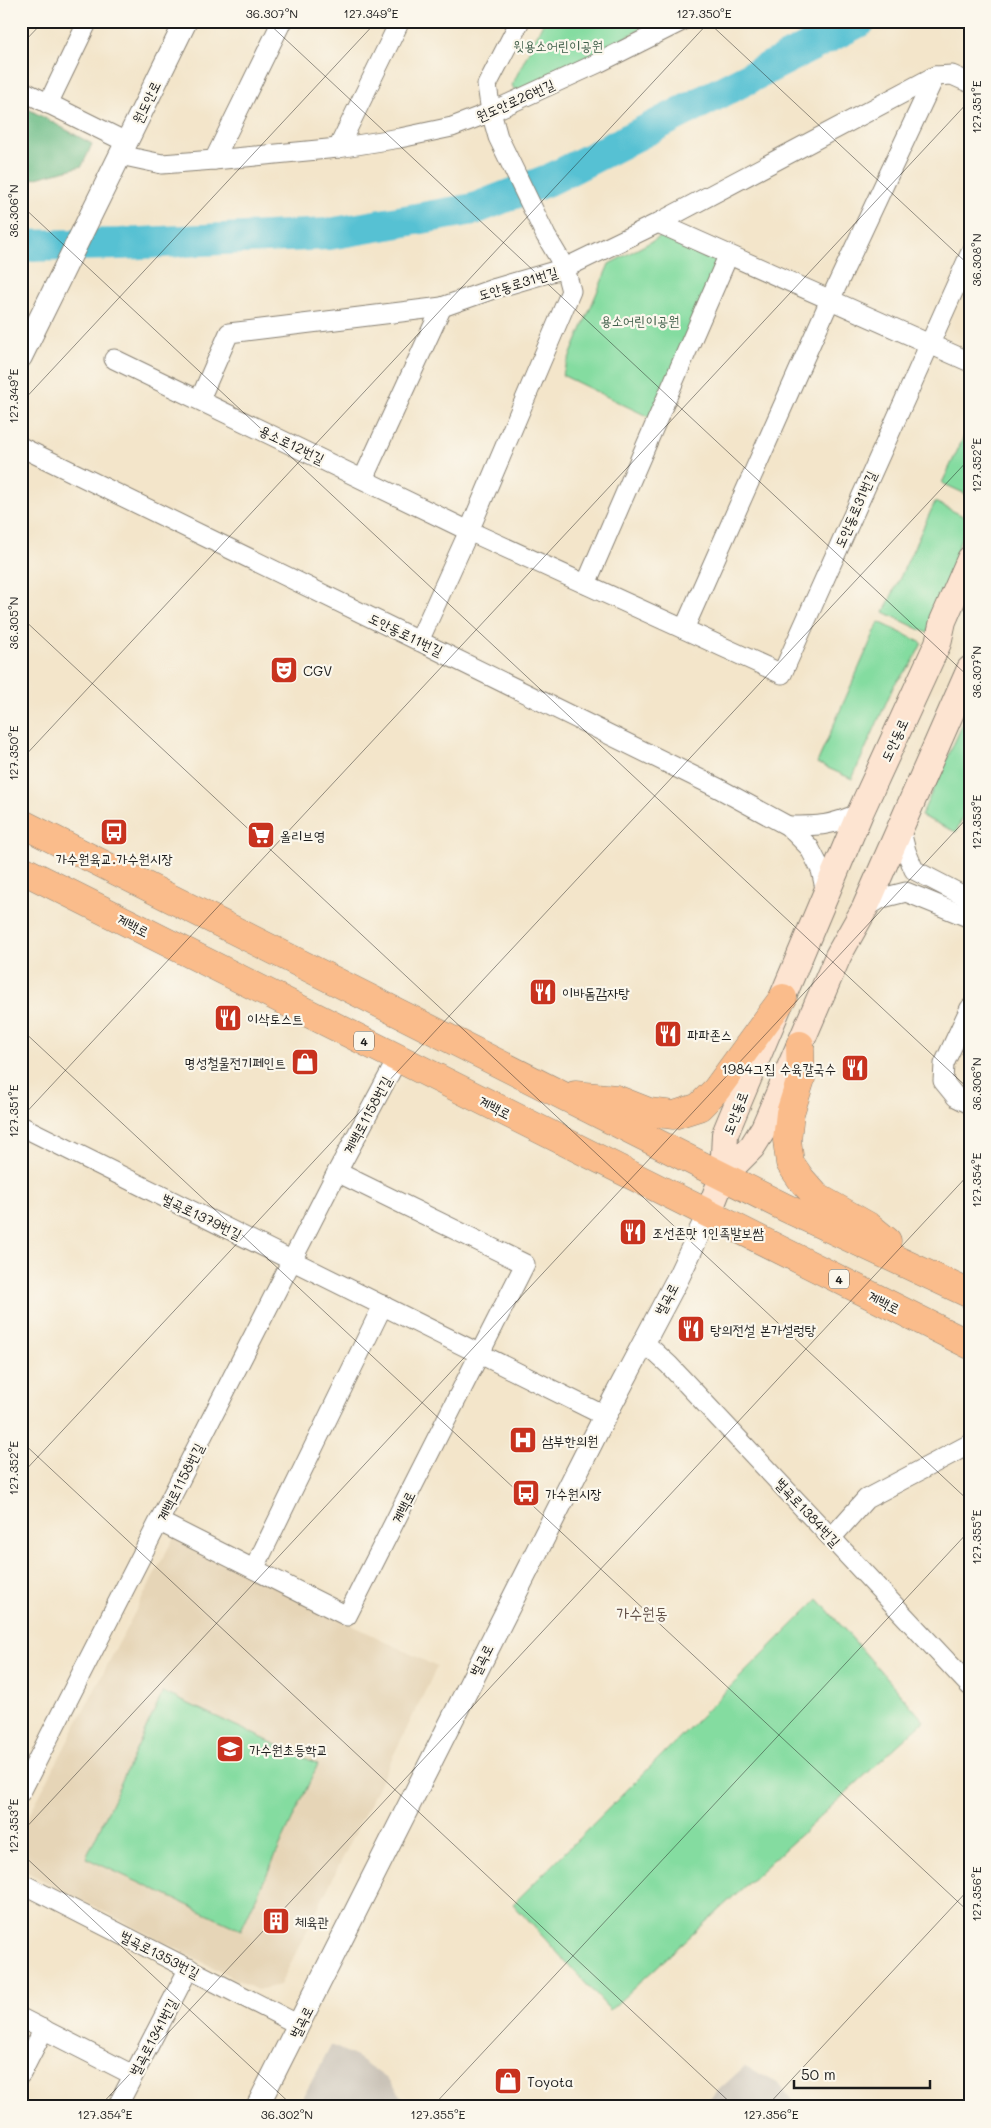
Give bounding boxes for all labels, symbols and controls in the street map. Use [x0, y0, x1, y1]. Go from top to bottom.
text: 36.307°N [246, 5, 298, 21]
text: 127.349°E [344, 5, 399, 21]
text: 127.350°E [676, 5, 732, 21]
park label: 윗용소어린이공원 [513, 36, 603, 55]
street label: 원도안로26번길 [473, 74, 558, 126]
street label: 원도안로 [128, 78, 164, 126]
text: 127.351°E [968, 80, 984, 134]
text: 36.306°N [5, 185, 21, 238]
text: 36.308°N [968, 233, 984, 287]
street label: 도안동로31번길 [476, 262, 561, 304]
park label: 용소어린이공원 [601, 311, 679, 330]
text: 127.349°E [5, 368, 21, 423]
street label: 용소로12번길 [256, 420, 328, 468]
text: 127.352°E [968, 438, 984, 492]
street label: 도안동로31번길 [830, 467, 881, 550]
text: 36.305°N [5, 597, 21, 649]
street label: 도안동로11번길 [366, 608, 447, 660]
text: 36.307°N [968, 646, 984, 698]
theatre icon: CGV [269, 655, 299, 685]
place label: CGV [303, 661, 332, 680]
street label: 도안동로 [876, 716, 912, 764]
text: 127.350°E [5, 725, 21, 781]
text: 127.353°E [968, 794, 984, 849]
bus stop icon: 가수원육교.가수원시장 [99, 817, 129, 847]
supermarket icon: 올리브영 [246, 820, 276, 850]
place label: 올리브영 [280, 826, 325, 845]
place label: 가수원육교.가수원시장 [56, 849, 173, 868]
street label: 계백로 [114, 909, 152, 941]
restaurant icon: 이바돔감자탕 [528, 977, 558, 1007]
place label: 이바돔감자탕 [562, 983, 630, 1002]
restaurant icon: 이삭토스트 [213, 1003, 243, 1033]
place label: 이삭토스트 [247, 1009, 303, 1028]
restaurant icon: 파파존스 [653, 1019, 683, 1049]
place label: 파파존스 [687, 1025, 732, 1044]
road number: 4 [354, 1032, 374, 1050]
shop icon: 명성철물전기페인트 [290, 1047, 320, 1077]
place label: 명성철물전기페인트 [185, 1053, 286, 1072]
restaurant icon: 1984그집 수육칼국수 [840, 1053, 870, 1083]
text: 36.306°N [968, 1058, 984, 1111]
place label: 1984그집 수육칼국수 [721, 1059, 836, 1078]
street label: 계백로1158번길 [339, 1072, 396, 1157]
text: 127.351°E [5, 1084, 21, 1138]
street label: 도안동로 [718, 1089, 752, 1137]
street label: 계백로 [476, 1091, 514, 1123]
text: 127.354°E [968, 1152, 984, 1207]
street label: 벌곡로1379번길 [159, 1188, 246, 1244]
restaurant icon: 조선존맛 1인족발보쌈 [618, 1217, 648, 1247]
place label: 조선존맛 1인족발보쌈 [652, 1223, 764, 1242]
road number: 4 [829, 1270, 849, 1288]
street label: 벌곡로 [650, 1280, 682, 1318]
street label: 계백로 [865, 1286, 903, 1318]
restaurant icon: 탕의전설 본가설렁탕 [676, 1314, 706, 1344]
place label: 탕의전설 본가설렁탕 [710, 1320, 817, 1339]
hospital icon: 삼부한의원 [508, 1425, 538, 1455]
place label: 삼부한의원 [542, 1431, 598, 1450]
street label: 계백로1158번길 [152, 1439, 208, 1524]
text: 127.352°E [5, 1441, 21, 1495]
street label: 벌곡로1384번길 [771, 1474, 845, 1551]
bus stop icon: 가수원시장 [511, 1478, 541, 1508]
place label: 가수원시장 [545, 1484, 602, 1503]
street label: 계백로 [387, 1488, 419, 1526]
text: 127.355°E [968, 1509, 984, 1564]
district label: 가수원동 [616, 1602, 668, 1623]
street label: 벌곡로 [465, 1641, 497, 1679]
school or university icon: 가수원초등학교 [215, 1734, 245, 1764]
place label: 가수원초등학교 [249, 1740, 328, 1759]
text: 127.353°E [5, 1798, 21, 1853]
text: 127.356°E [968, 1866, 984, 1922]
building icon: 체육관 [261, 1906, 291, 1936]
place label: 체육관 [295, 1912, 329, 1931]
street label: 벌곡로1353번길 [117, 1926, 204, 1983]
street label: 벌곡로1341번길 [125, 1994, 182, 2079]
street label: 벌곡로 [285, 2003, 317, 2041]
scale bar [794, 2058, 930, 2090]
text: 50 m [801, 2064, 836, 2084]
shop icon: Toyota [493, 2066, 523, 2096]
place label: Toyota [527, 2072, 574, 2091]
text: 127.354°E [78, 2106, 133, 2122]
text: 36.302°N [261, 2106, 313, 2122]
text: 127.355°E [411, 2106, 466, 2122]
text: 127.356°E [743, 2106, 799, 2122]

